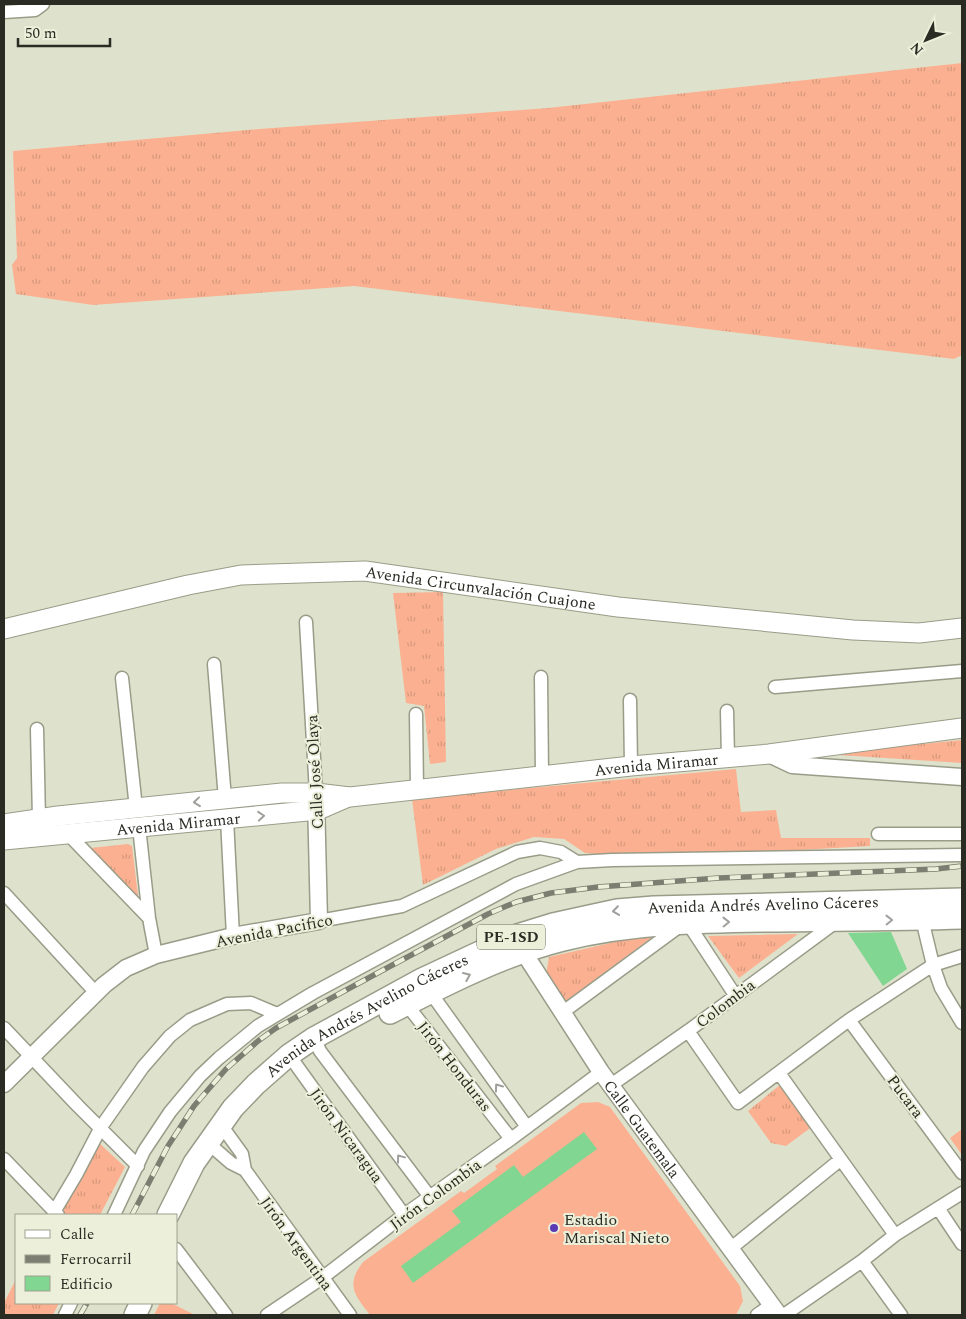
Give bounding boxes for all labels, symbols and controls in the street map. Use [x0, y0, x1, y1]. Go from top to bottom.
scale bar [18, 15, 110, 47]
north arrow [901, 15, 951, 65]
text: 50 m [25, 22, 57, 45]
text: N [905, 37, 928, 60]
street label: Avenida Circunvalación Cuajone [364, 560, 597, 617]
street label: Calle José Olaya [300, 714, 330, 830]
street label: Avenida Miramar [593, 747, 719, 783]
one-way arrow [193, 796, 201, 807]
street label: Avenida Miramar [115, 806, 241, 842]
one-way arrow [258, 811, 266, 822]
street label: Avenida Andrés Avelino Cáceres [646, 890, 879, 921]
one-way arrow [612, 905, 620, 916]
street label: Avenida Pacifico [214, 908, 335, 954]
one-way arrow [885, 914, 893, 925]
one-way arrow [723, 917, 731, 927]
road number: PE-1SD [477, 924, 545, 950]
street label: Avenida Andrés Avelino Cáceres [260, 948, 473, 1084]
one-way arrow [462, 971, 471, 982]
street label: Colombia [691, 973, 761, 1034]
street label: Jirón Honduras [411, 1016, 497, 1117]
street label: Pucara [881, 1070, 930, 1124]
street label: Calle Guatemala [597, 1075, 686, 1184]
street label: Jirón Nicaragua [303, 1083, 389, 1188]
one-way arrow [496, 1084, 504, 1093]
street label: Jirón Colombia [385, 1153, 487, 1236]
one-way arrow [398, 1155, 406, 1164]
street label: Jirón Argentina [254, 1192, 339, 1296]
place label: Estadio Mariscal Nieto [564, 1208, 669, 1250]
legend [15, 1214, 178, 1304]
marker: Estadio Mariscal Nieto [548, 1222, 560, 1234]
text: Calle [60, 1223, 94, 1246]
text: Ferrocarril [60, 1248, 132, 1271]
text: Edificio [60, 1273, 113, 1296]

